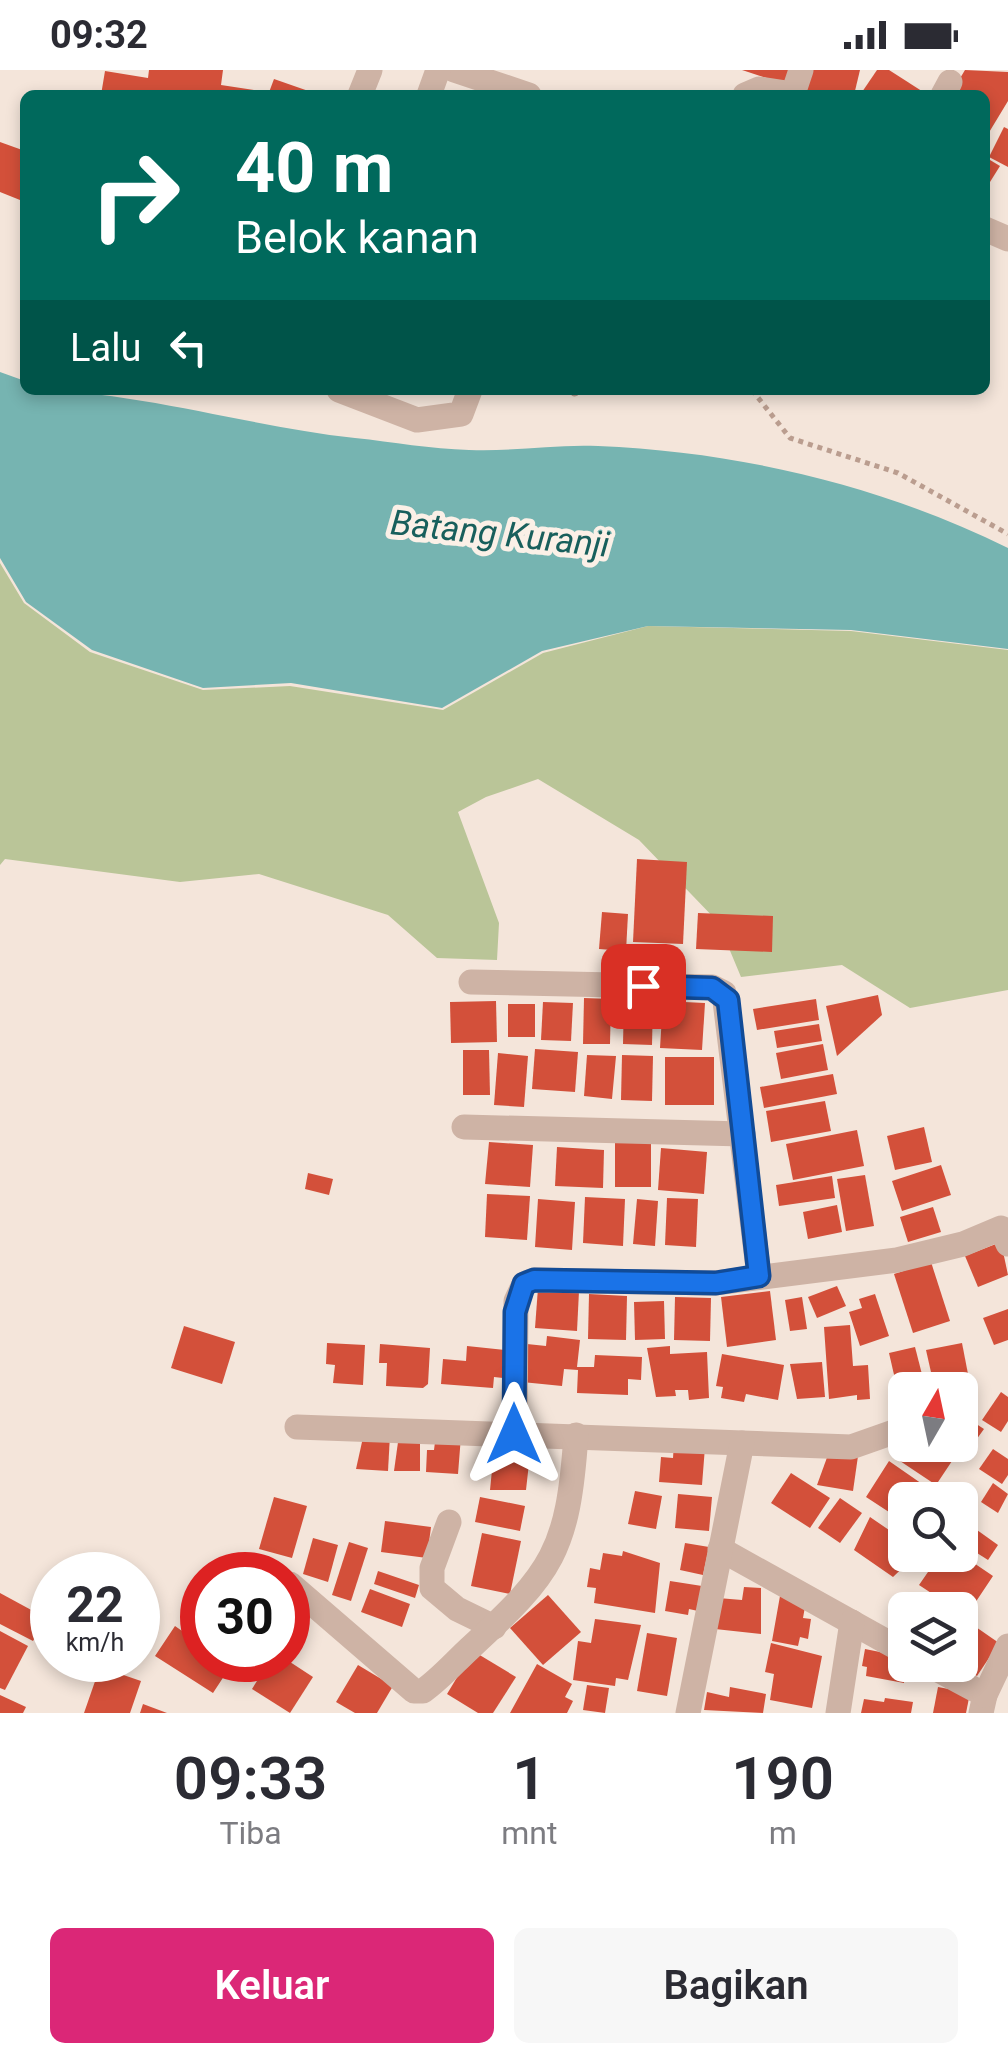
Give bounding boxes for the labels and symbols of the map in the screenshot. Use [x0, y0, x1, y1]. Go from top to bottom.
water label: Batang Kuranji [389, 502, 612, 566]
pin [601, 944, 686, 1029]
north arrow [888, 1372, 978, 1462]
position arrow [462, 1382, 566, 1486]
speed limit sign: 30 [180, 1552, 310, 1682]

